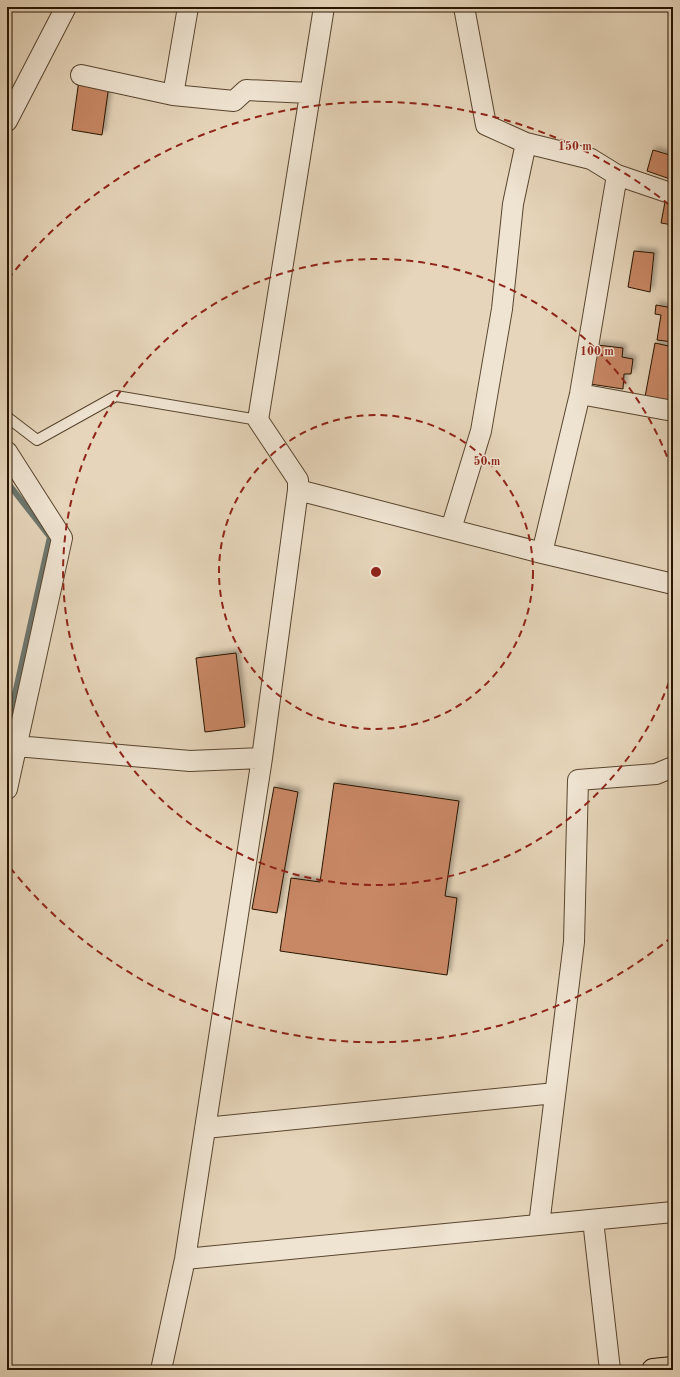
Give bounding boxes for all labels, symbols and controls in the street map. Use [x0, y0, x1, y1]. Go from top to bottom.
text: 150 m [558, 140, 592, 153]
text: 100 m [580, 346, 614, 358]
text: 50 m [474, 455, 501, 468]
centre of rings [369, 565, 383, 579]

